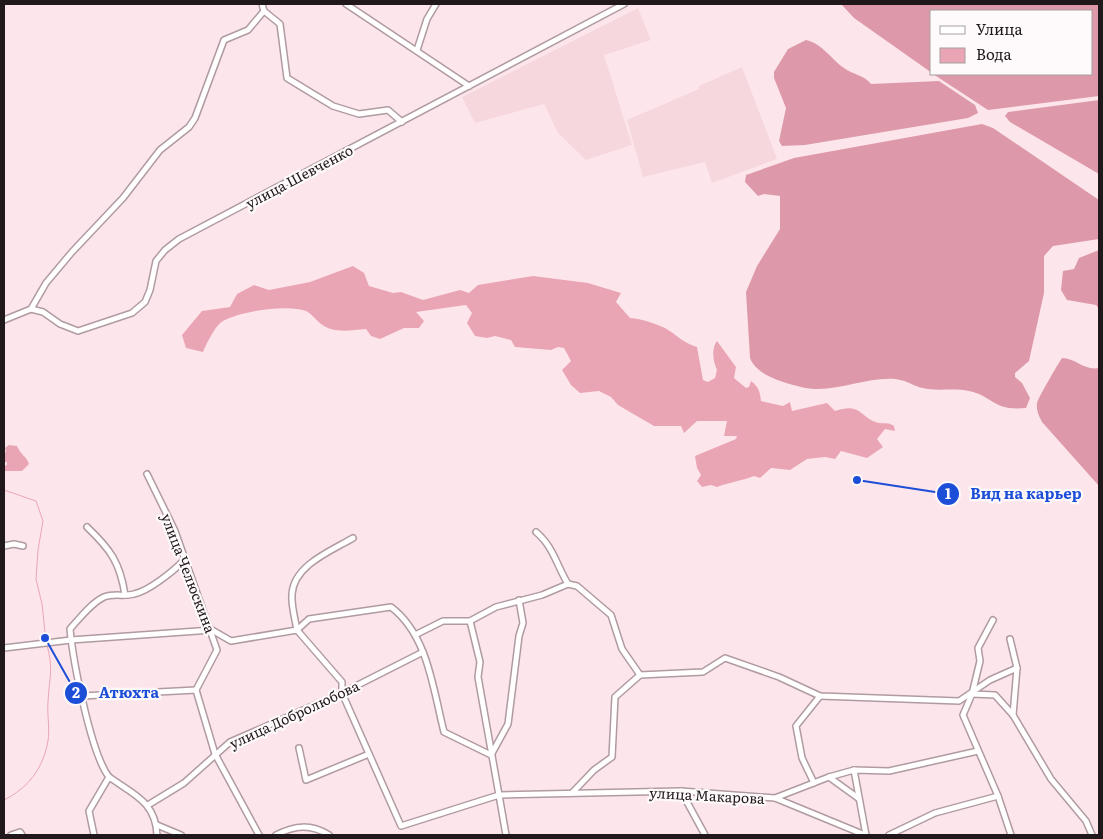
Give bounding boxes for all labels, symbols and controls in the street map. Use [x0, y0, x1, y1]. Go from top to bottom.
legend [930, 10, 1093, 75]
text: Улица [976, 17, 1024, 40]
text: Вода [976, 42, 1013, 65]
street label: улица Шевченко [242, 139, 356, 213]
callout: Вид на карьер [935, 479, 1092, 509]
text: 1 [945, 481, 951, 504]
text: Вид на карьер [970, 481, 1082, 504]
street label: улица Челюскина [157, 510, 221, 636]
street label: улица Добролюбова [226, 675, 363, 753]
callout: Атюхта [64, 678, 169, 708]
text: 2 [72, 680, 80, 703]
text: Атюхта [99, 680, 159, 703]
street label: улица Макарова [649, 782, 766, 808]

